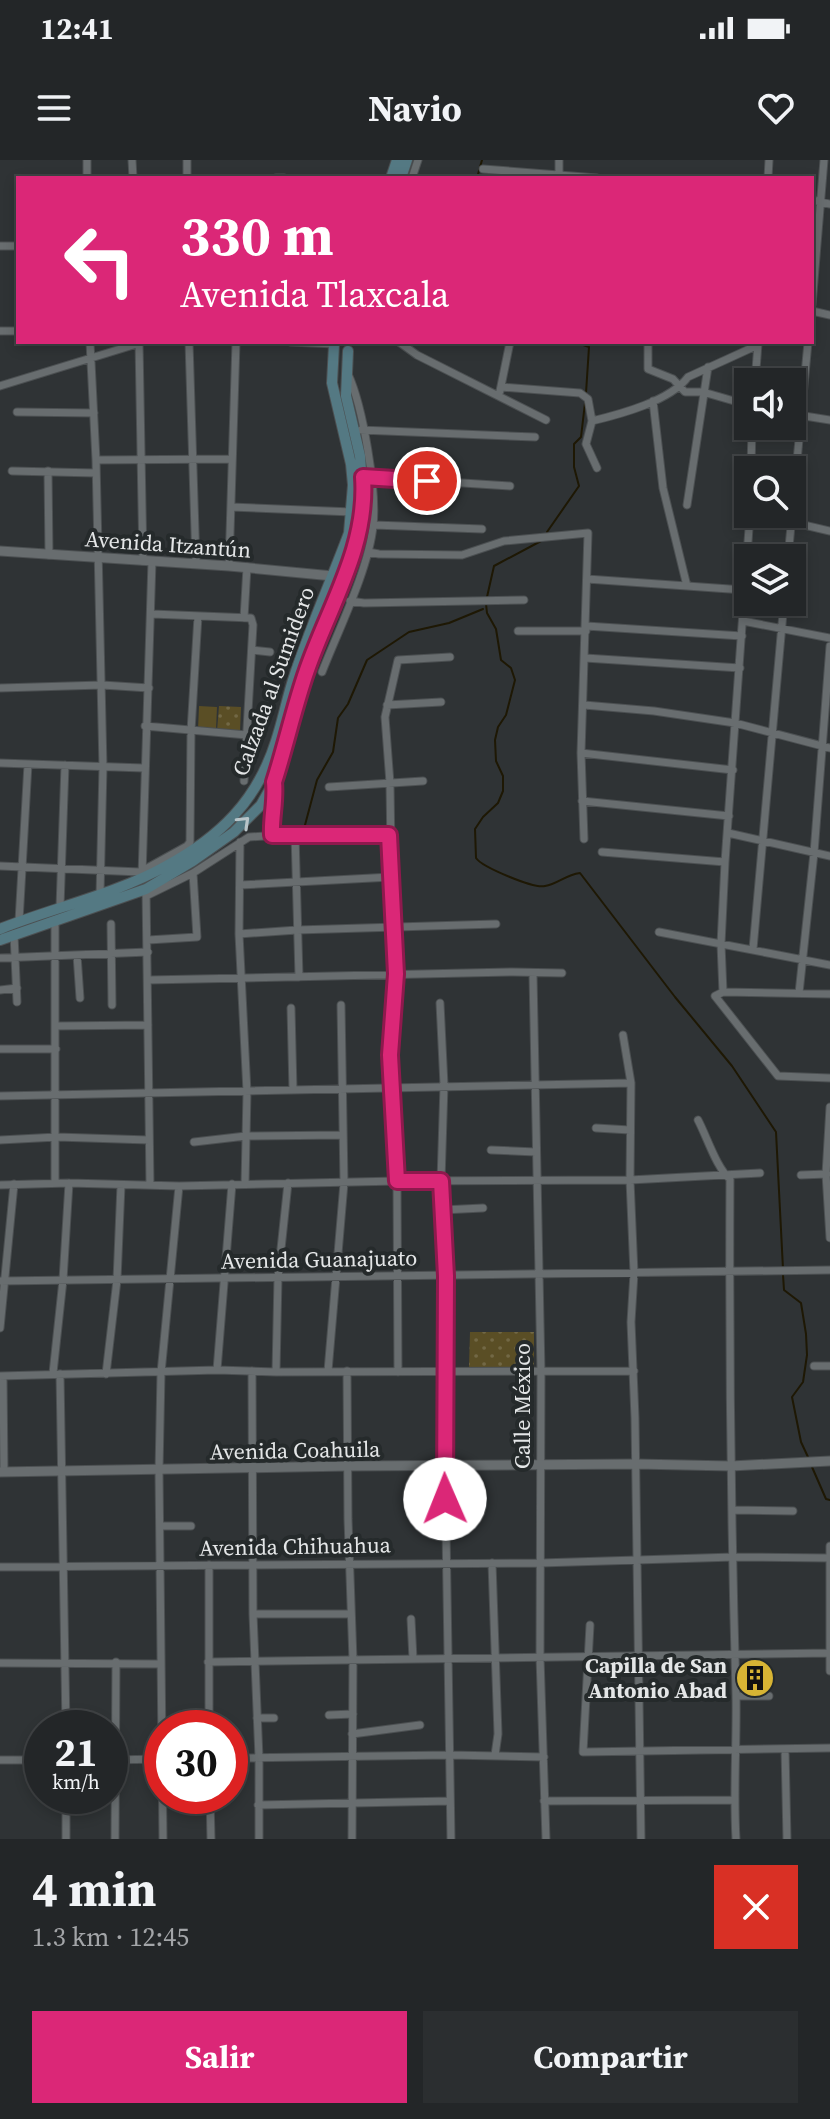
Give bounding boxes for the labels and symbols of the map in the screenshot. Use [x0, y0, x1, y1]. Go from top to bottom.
pin [393, 447, 461, 515]
street label: Avenida Itzantún [84, 523, 252, 565]
street label: Calzada al Sumidero [225, 582, 321, 780]
one-way arrow [235, 817, 249, 831]
street label: Avenida Guanajuato [221, 1242, 417, 1276]
street label: Calle México [507, 1343, 537, 1469]
street label: Avenida Coahuila [209, 1433, 381, 1466]
position arrow [403, 1457, 487, 1541]
street label: Avenida Chihuahua [199, 1529, 392, 1563]
place label: Capilla de San Antonio Abad [585, 1650, 727, 1705]
building icon: Capilla de San Antonio Abad [734, 1657, 776, 1699]
speed limit sign: 30 [144, 1710, 248, 1814]

